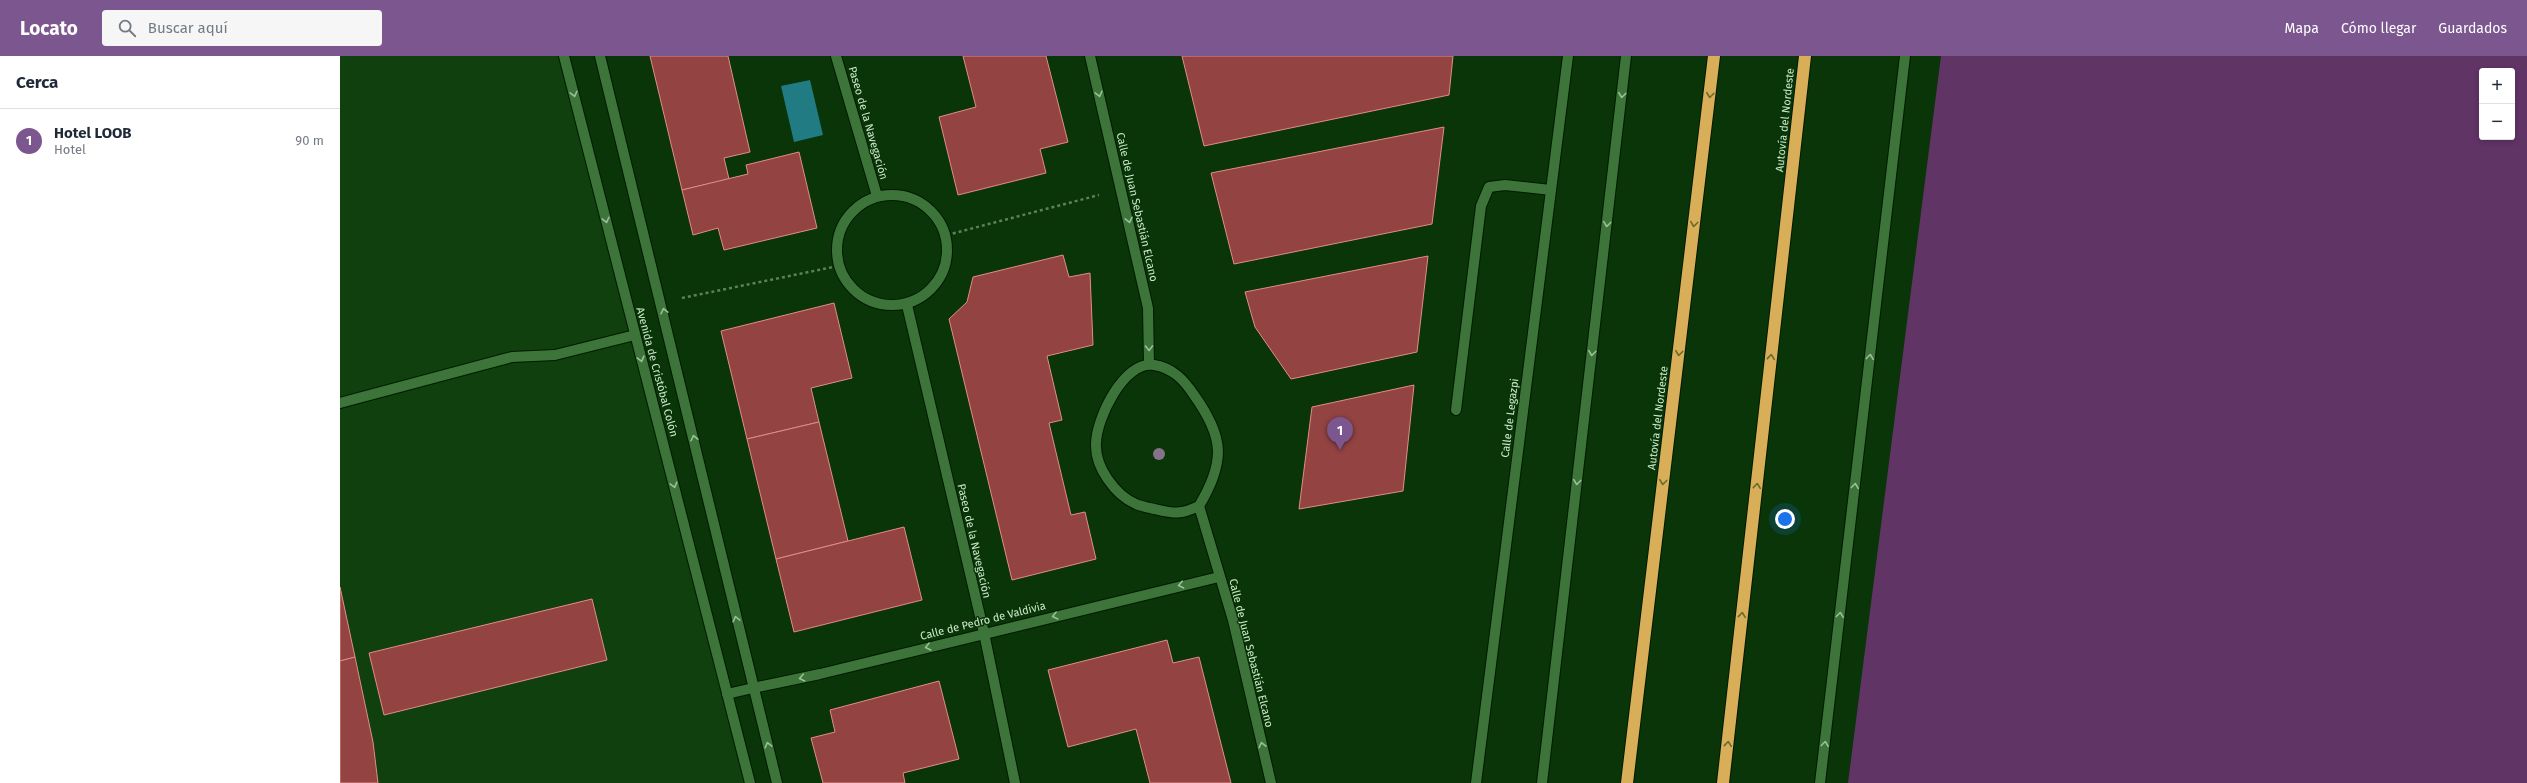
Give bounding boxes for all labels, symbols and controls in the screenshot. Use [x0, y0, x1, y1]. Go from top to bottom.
search box [102, 10, 382, 46]
text: Locato [20, 17, 78, 40]
icon: search [116, 17, 138, 39]
text: Buscar aquí [148, 19, 228, 37]
text: Mapa [2285, 20, 2319, 37]
text: Cómo llegar [2341, 20, 2416, 37]
text: Guardados [2438, 20, 2507, 37]
street label: Paseo de la Navegación [846, 65, 890, 181]
street label: Autovía del Nordeste [1773, 67, 1797, 173]
map controls [2479, 68, 2515, 140]
button: + [2479, 68, 2515, 104]
text: Cerca [16, 72, 58, 93]
one-way arrow [569, 91, 577, 97]
one-way arrow [1094, 91, 1102, 97]
one-way arrow [1618, 92, 1627, 98]
one-way arrow [1705, 92, 1714, 98]
button: − [2479, 104, 2515, 140]
text: Hotel LOOB [54, 124, 132, 142]
street label: Calle de Juan Sebastián Elcano [1113, 131, 1161, 283]
text: 1 [26, 133, 32, 148]
text: 90 m [295, 133, 324, 148]
text: Hotel [54, 142, 86, 157]
one-way arrow [601, 217, 609, 223]
one-way arrow [1124, 217, 1132, 223]
one-way arrow [1603, 221, 1612, 227]
one-way arrow [1690, 221, 1699, 227]
street label: Avenida de Cristóbal Colón [633, 306, 681, 438]
one-way arrow [660, 308, 669, 315]
one-way arrow [1145, 345, 1153, 351]
one-way arrow [1588, 350, 1597, 356]
one-way arrow [1675, 350, 1684, 356]
one-way arrow [1767, 354, 1776, 360]
one-way arrow [1865, 354, 1874, 360]
one-way arrow [637, 356, 645, 363]
street label: Autovía del Nordeste [1645, 365, 1671, 471]
street label: Calle de Legazpi [1499, 378, 1521, 458]
pin: 1 [1327, 417, 1353, 450]
one-way arrow [690, 435, 698, 441]
one-way arrow [1573, 479, 1582, 485]
one-way arrow [1659, 479, 1668, 485]
one-way arrow [670, 482, 678, 488]
street label: Paseo de la Navegación [954, 482, 994, 600]
one-way arrow [1752, 483, 1761, 489]
one-way arrow [1850, 483, 1859, 489]
your location [1775, 509, 1795, 529]
street label: Calle de Juan Sebastián Elcano [1226, 577, 1276, 729]
one-way arrow [1178, 581, 1184, 589]
street label: Calle de Pedro de Valdivia [919, 599, 1047, 643]
one-way arrow [1051, 611, 1058, 620]
one-way arrow [1737, 612, 1746, 618]
one-way arrow [1835, 612, 1844, 618]
one-way arrow [732, 616, 741, 623]
one-way arrow [925, 642, 932, 651]
one-way arrow [799, 673, 805, 681]
one-way arrow [1723, 741, 1732, 747]
one-way arrow [1820, 741, 1829, 747]
one-way arrow [764, 742, 773, 749]
one-way arrow [1258, 742, 1266, 748]

